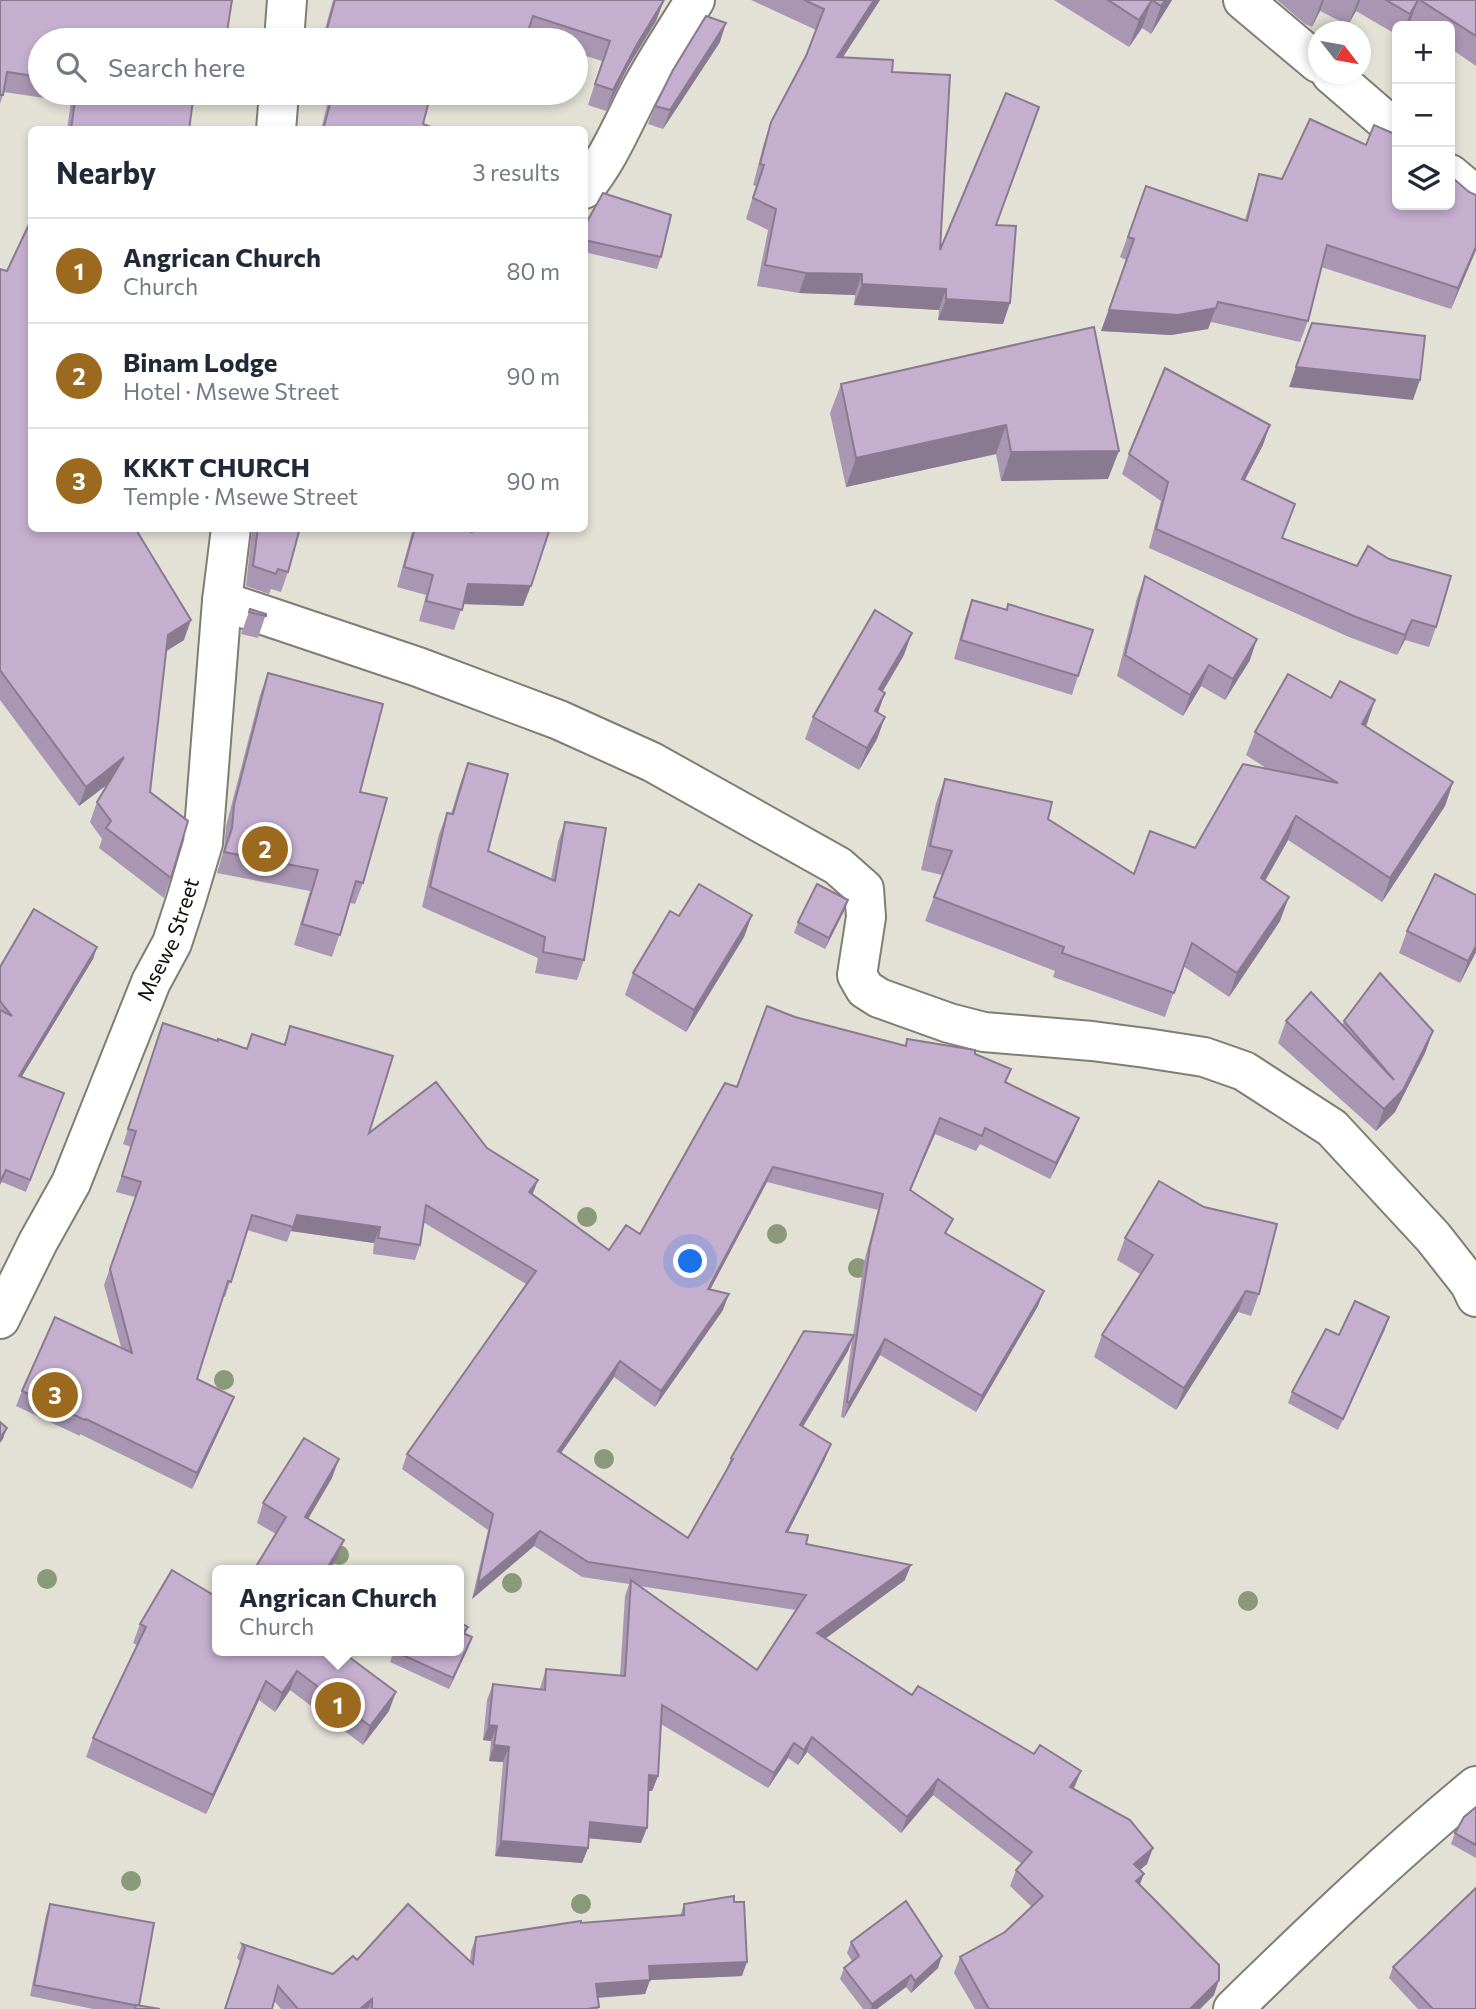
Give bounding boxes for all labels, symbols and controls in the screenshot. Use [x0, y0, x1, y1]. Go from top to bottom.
north arrow [1308, 21, 1371, 84]
map controls [1392, 21, 1455, 210]
button: + [1392, 21, 1455, 84]
search box [28, 28, 588, 105]
icon: search [52, 48, 90, 86]
text: Search here [108, 51, 246, 82]
button: − [1392, 84, 1455, 147]
button: layers [1392, 147, 1455, 210]
text: Nearby [56, 153, 156, 190]
text: 3 results [473, 158, 560, 186]
text: Angrican Church [123, 241, 321, 272]
text: 1 [74, 257, 84, 285]
text: 80 m [507, 257, 560, 285]
text: Church [123, 272, 198, 300]
text: Binam Lodge [123, 346, 277, 377]
text: 2 [72, 362, 86, 390]
text: 90 m [507, 362, 560, 390]
text: Hotel · Msewe Street [123, 377, 339, 405]
text: KKKT CHURCH [123, 451, 310, 482]
text: 3 [72, 467, 86, 495]
text: 90 m [507, 467, 560, 495]
text: Temple · Msewe Street [123, 482, 358, 510]
pin: 2 [242, 823, 288, 875]
street label: Msewe Street [131, 875, 203, 1004]
your location [673, 1244, 707, 1278]
pin: 3 [32, 1369, 78, 1421]
popup [212, 1565, 464, 1656]
text: Angrican Church [239, 1581, 437, 1612]
text: Church [239, 1612, 314, 1640]
pin: 1 [315, 1679, 361, 1731]

